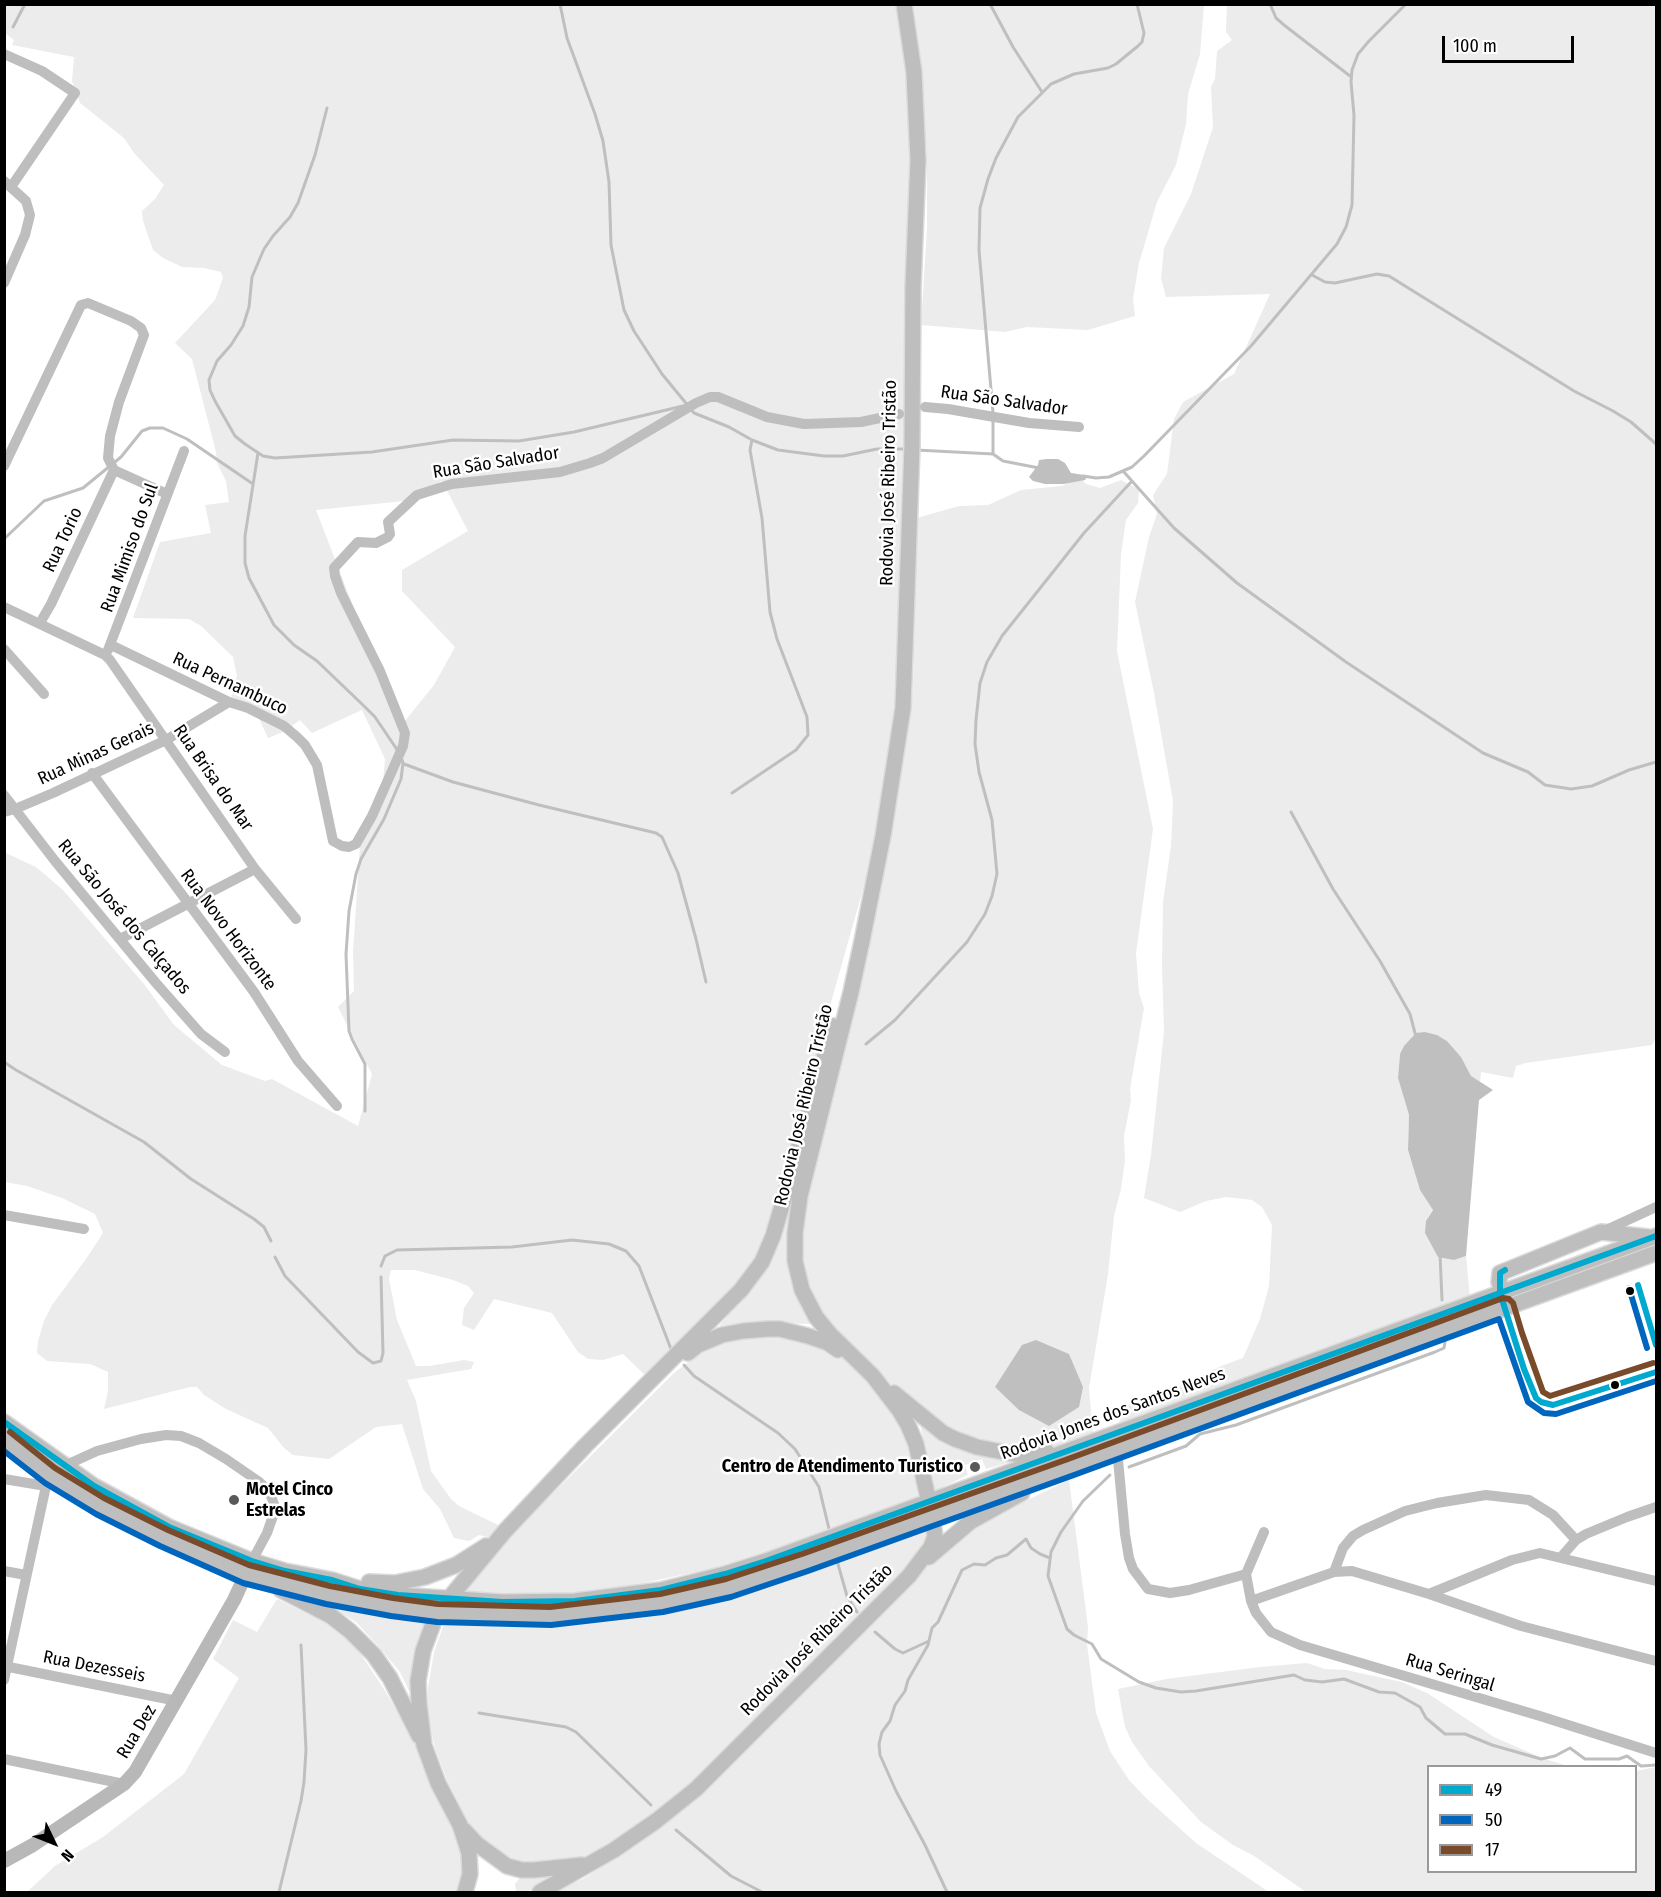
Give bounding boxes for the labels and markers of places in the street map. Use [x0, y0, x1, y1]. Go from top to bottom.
unlabelled marker [1624, 1285, 1636, 1297]
unlabelled marker [1609, 1379, 1621, 1391]
place label: Centro de Atendimento Turistico [722, 1456, 963, 1478]
marker: Centro de Atendimento Turistico [968, 1460, 982, 1474]
place label: Motel Cinco Estrelas [246, 1479, 333, 1522]
marker: Motel Cinco Estrelas [227, 1493, 241, 1507]

